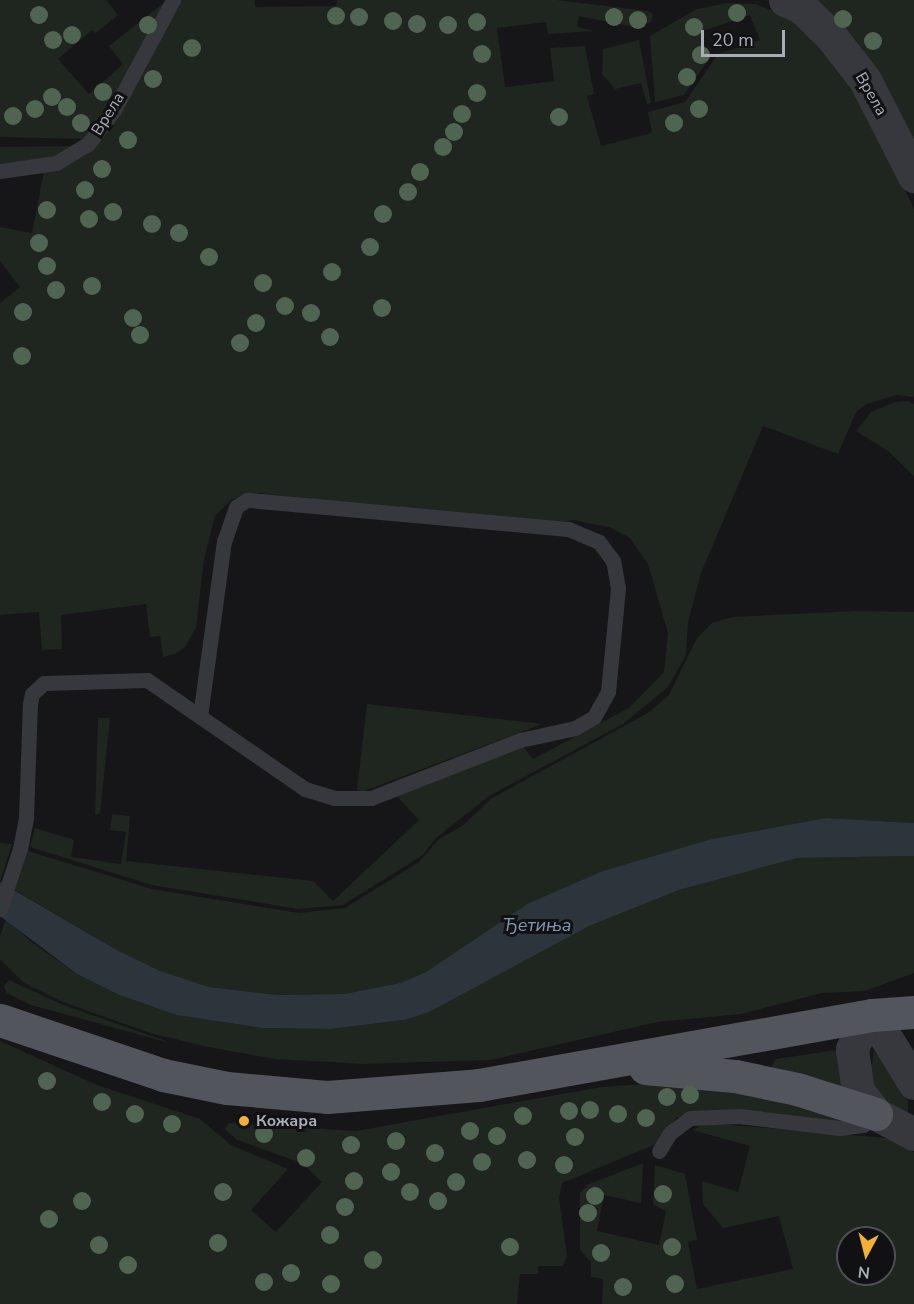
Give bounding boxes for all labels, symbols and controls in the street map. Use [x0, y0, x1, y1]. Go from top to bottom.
scale bar [704, 18, 788, 56]
text: 20 m [712, 28, 754, 52]
street label: Врела [851, 69, 891, 119]
street label: Врела [87, 89, 129, 139]
water label: Ђетиња [503, 914, 571, 936]
place label: Кожара [256, 1111, 317, 1131]
marker: Кожара [237, 1114, 251, 1128]
north arrow [836, 1226, 896, 1286]
text: N [857, 1260, 871, 1284]

